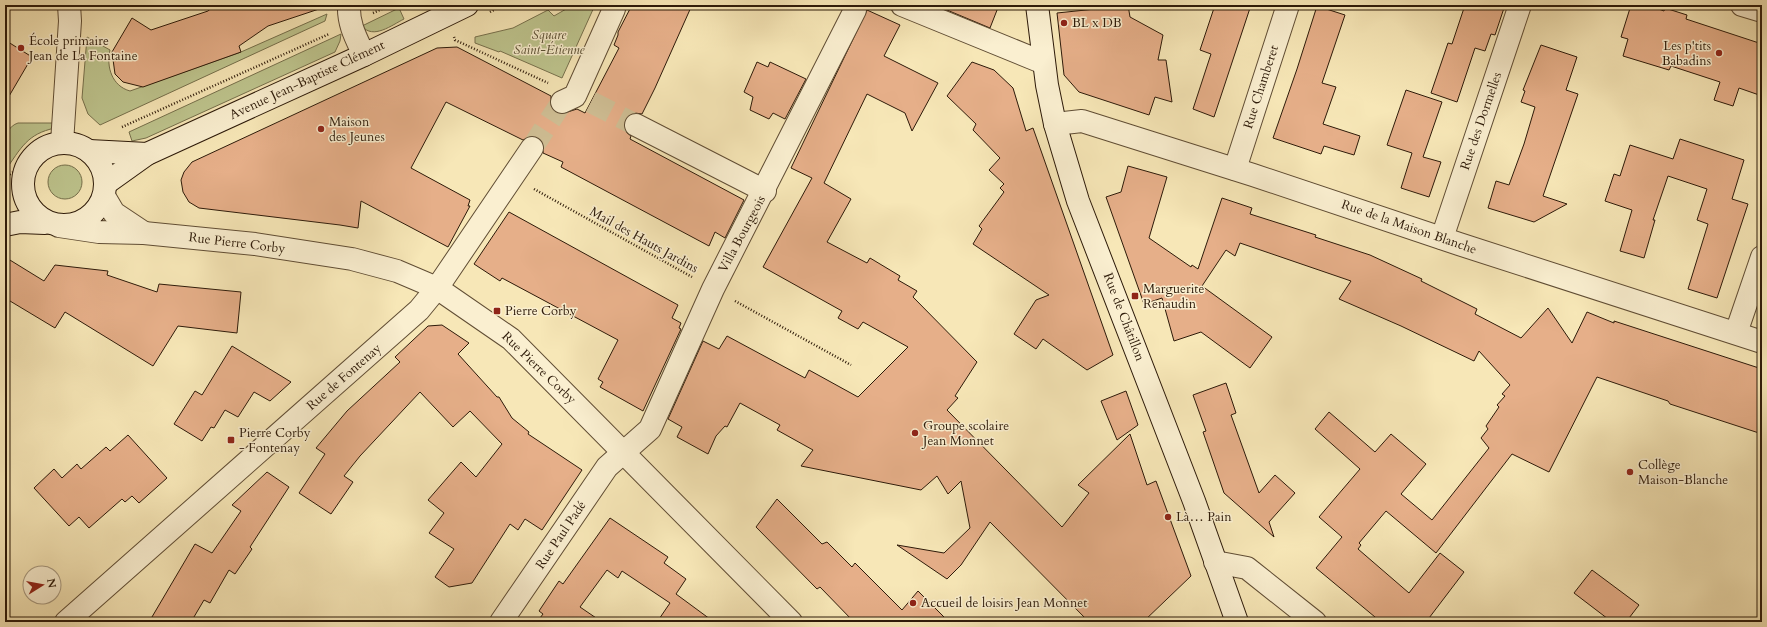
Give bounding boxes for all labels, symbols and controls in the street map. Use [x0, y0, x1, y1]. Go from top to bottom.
place label: BL x DB [1072, 14, 1122, 32]
marker: BL x DB [1059, 18, 1069, 28]
park label: Square Saint-Étienne [514, 26, 585, 59]
place label: École primaire Jean de La Fontaine [27, 32, 138, 65]
street label: Avenue Jean-Baptiste Clément [226, 36, 388, 124]
place label: Les p'tits Babadins [1662, 37, 1711, 70]
marker: École primaire Jean de La Fontaine [16, 43, 26, 53]
street label: Rue Chamberet [1239, 43, 1283, 131]
marker: Les p'tits Babadins [1714, 48, 1724, 58]
street label: Rue des Dormelles [1456, 70, 1506, 172]
place label: Maison des Jeunes [329, 113, 385, 146]
marker: Maison des Jeunes [316, 124, 326, 134]
street label: Villa Bourgeois [714, 192, 770, 276]
street label: Rue de la Maison Blanche [1339, 195, 1479, 259]
street label: Mail des Hauts Jardins [586, 203, 702, 277]
street label: Rue Pierre Corby [188, 228, 286, 258]
street label: Rue de Châtillon [1099, 270, 1149, 364]
place label: Marguerite Renaudin [1143, 280, 1204, 313]
marker: Marguerite Renaudin [1130, 291, 1140, 301]
place label: Pierre Corby [505, 302, 577, 320]
marker: Pierre Corby [492, 306, 502, 316]
street label: Rue Pierre Corby [498, 328, 580, 408]
street label: Rue de Fontenay [303, 339, 385, 414]
place label: Groupe scolaire Jean Monnet [921, 417, 1009, 450]
place label: Pierre Corby - Fontenay [239, 424, 311, 457]
marker: Groupe scolaire Jean Monnet [910, 428, 920, 438]
marker: Pierre Corby - Fontenay [226, 435, 236, 445]
place label: Collège Maison-Blanche [1638, 456, 1728, 489]
marker: Collège Maison-Blanche [1625, 467, 1635, 477]
street label: Rue Paul Padé [531, 497, 591, 573]
place label: Là… Pain [1176, 508, 1232, 526]
marker: Là… Pain [1163, 512, 1173, 522]
north arrow [22, 565, 62, 605]
text: N [43, 577, 60, 590]
place label: Accueil de loisirs Jean Monnet [921, 594, 1087, 612]
marker: Accueil de loisirs Jean Monnet [908, 598, 918, 608]

